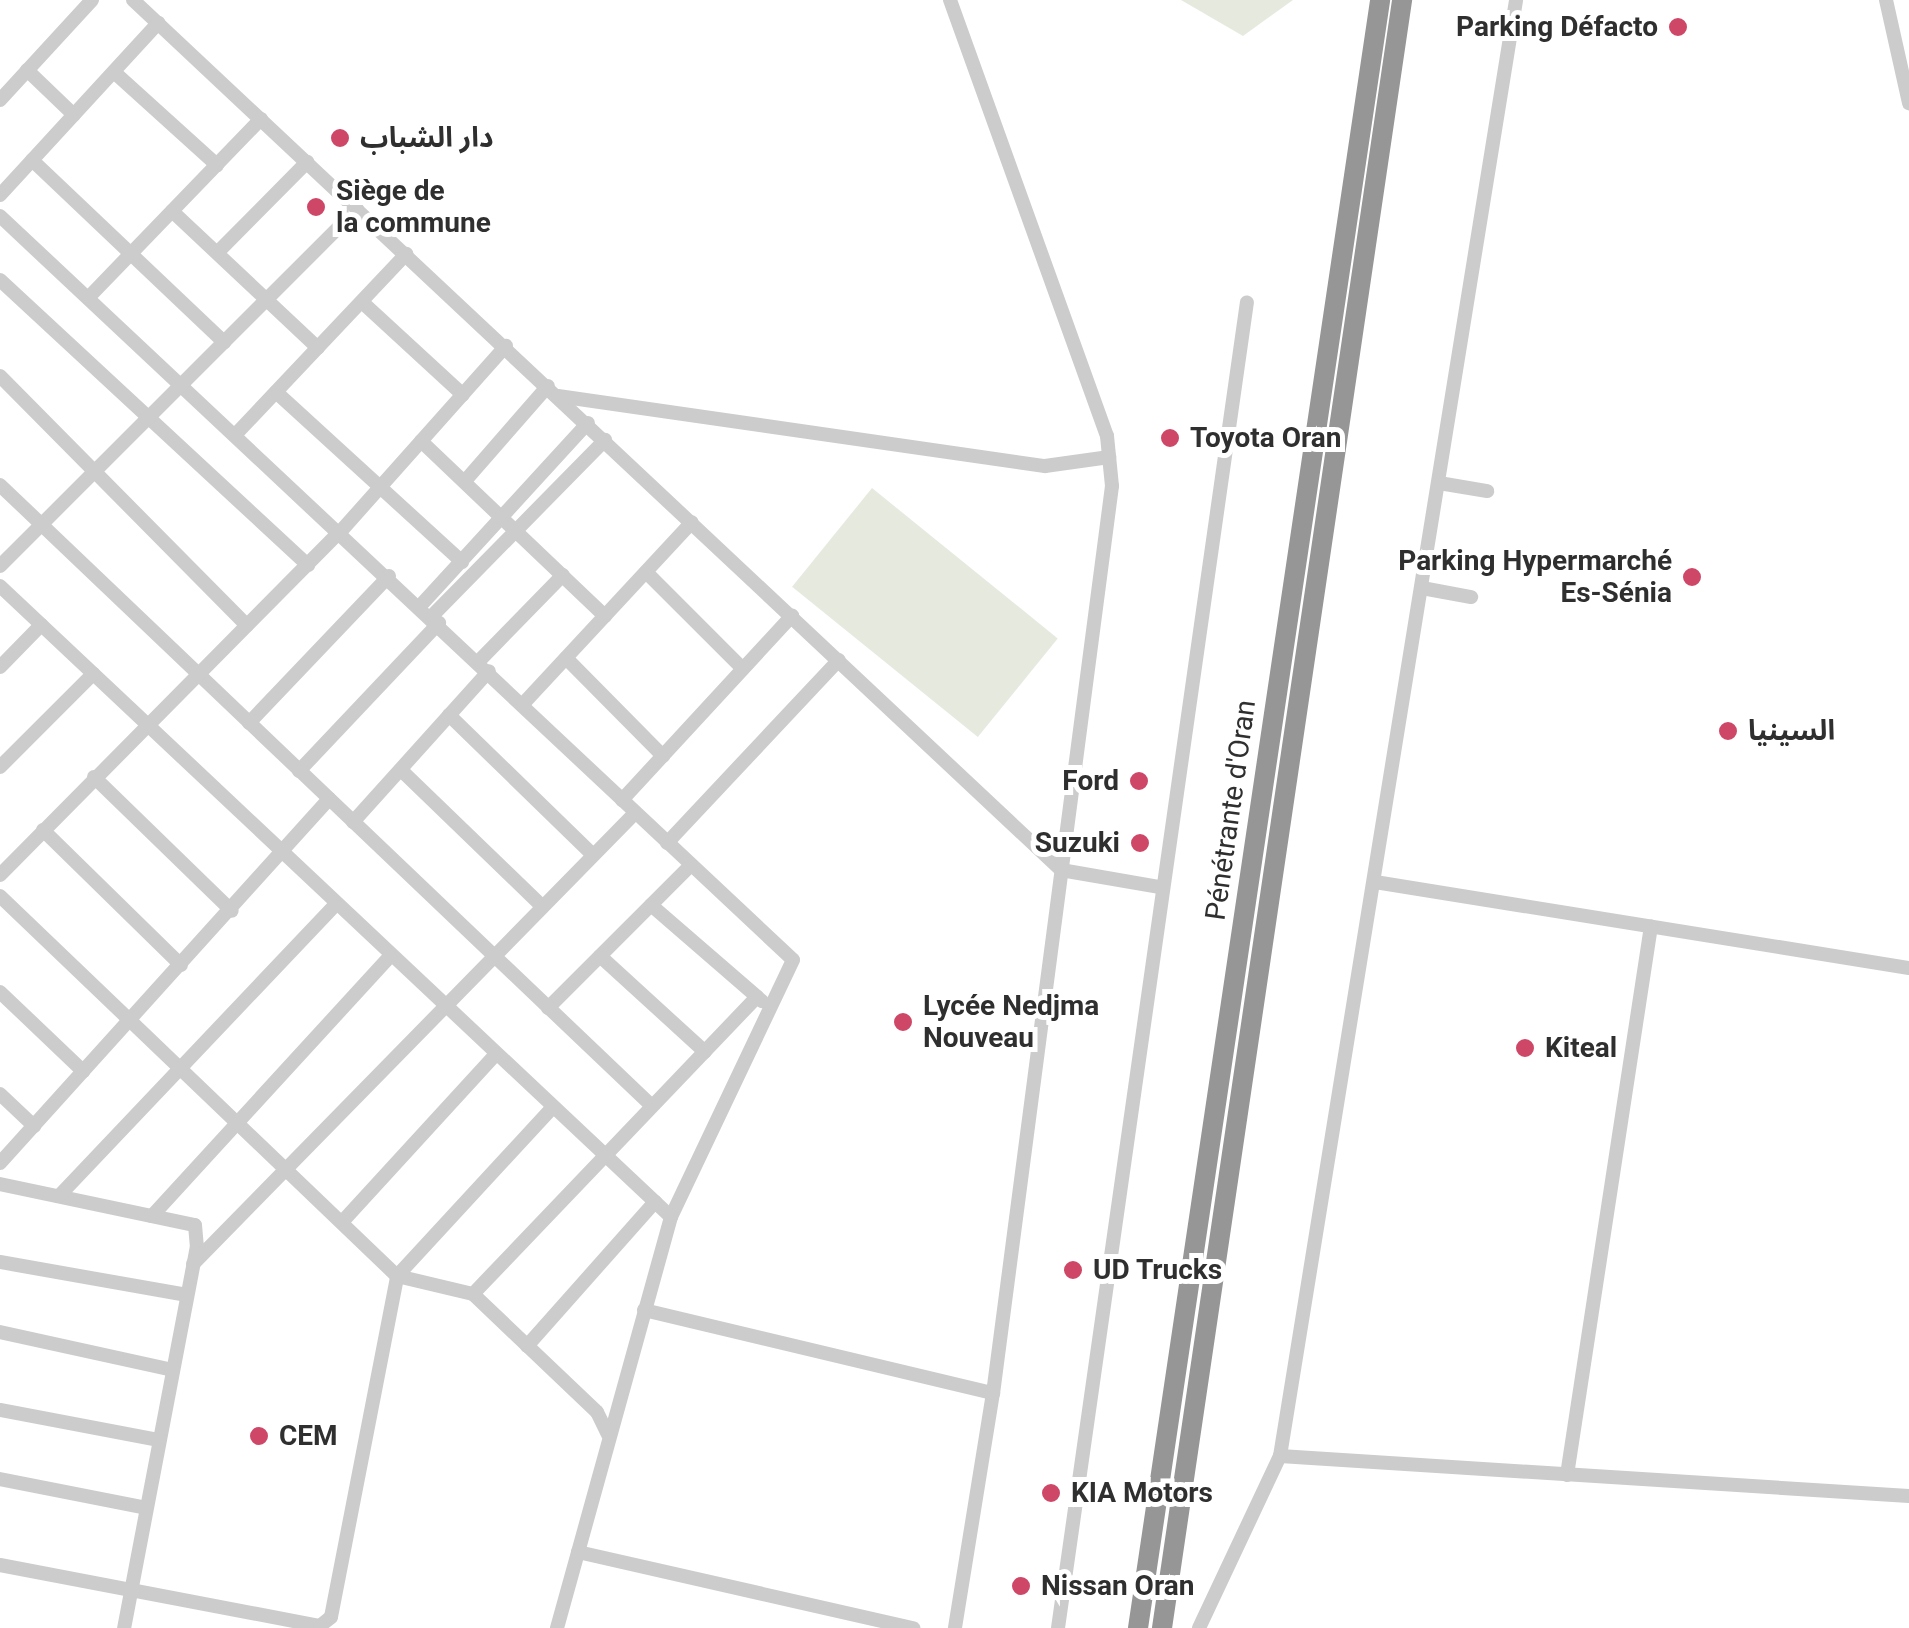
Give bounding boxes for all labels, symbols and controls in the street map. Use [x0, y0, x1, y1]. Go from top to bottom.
place label: Parking Défacto [1456, 10, 1658, 44]
marker: Parking Défacto [1667, 16, 1689, 38]
place label: دار الشباب [360, 121, 493, 155]
marker: دار الشباب [329, 127, 351, 149]
place label: Siège de la commune [336, 174, 491, 240]
marker: Siège de la commune [305, 196, 327, 218]
place label: Toyota Oran [1190, 421, 1341, 455]
marker: Toyota Oran [1159, 427, 1181, 449]
place label: Parking Hypermarché Es-Sénia [1398, 544, 1672, 610]
marker: Parking Hypermarché Es-Sénia [1681, 566, 1703, 588]
street label: Pénétrante d'Oran [1199, 698, 1263, 922]
place label: السينيا [1748, 714, 1835, 748]
marker: السينيا [1717, 720, 1739, 742]
place label: Ford [1062, 764, 1119, 798]
marker: Ford [1128, 770, 1150, 792]
place label: Suzuki [1035, 826, 1120, 860]
marker: Suzuki [1129, 832, 1151, 854]
place label: Lycée Nedjma Nouveau [923, 989, 1099, 1055]
marker: Lycée Nedjma Nouveau [892, 1011, 914, 1033]
place label: Kiteal [1545, 1031, 1617, 1065]
marker: Kiteal [1514, 1037, 1536, 1059]
place label: UD Trucks [1093, 1253, 1223, 1287]
marker: UD Trucks [1062, 1259, 1084, 1281]
place label: CEM [279, 1419, 338, 1453]
marker: CEM [248, 1425, 270, 1447]
place label: KIA Motors [1071, 1476, 1213, 1510]
marker: KIA Motors [1040, 1482, 1062, 1504]
place label: Nissan Oran [1041, 1569, 1194, 1603]
marker: Nissan Oran [1010, 1575, 1032, 1597]

